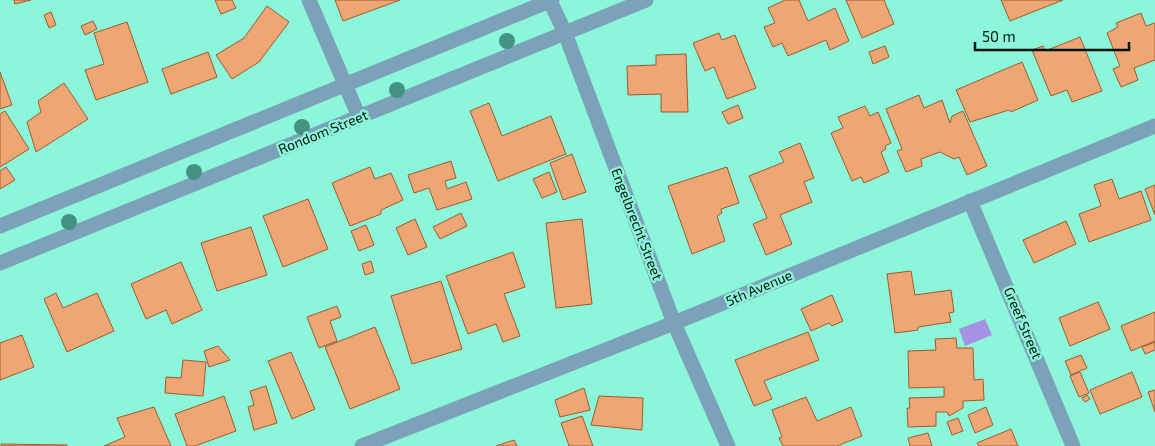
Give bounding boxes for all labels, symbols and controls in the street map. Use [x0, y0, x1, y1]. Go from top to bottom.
scale bar [975, 20, 1129, 52]
text: 50 m [982, 27, 1016, 45]
street label: Rondom Street [276, 106, 370, 157]
street label: Engelbrecht Street [608, 165, 667, 282]
street label: 5th Avenue [723, 266, 795, 309]
street label: Greef Street [1001, 284, 1046, 361]

